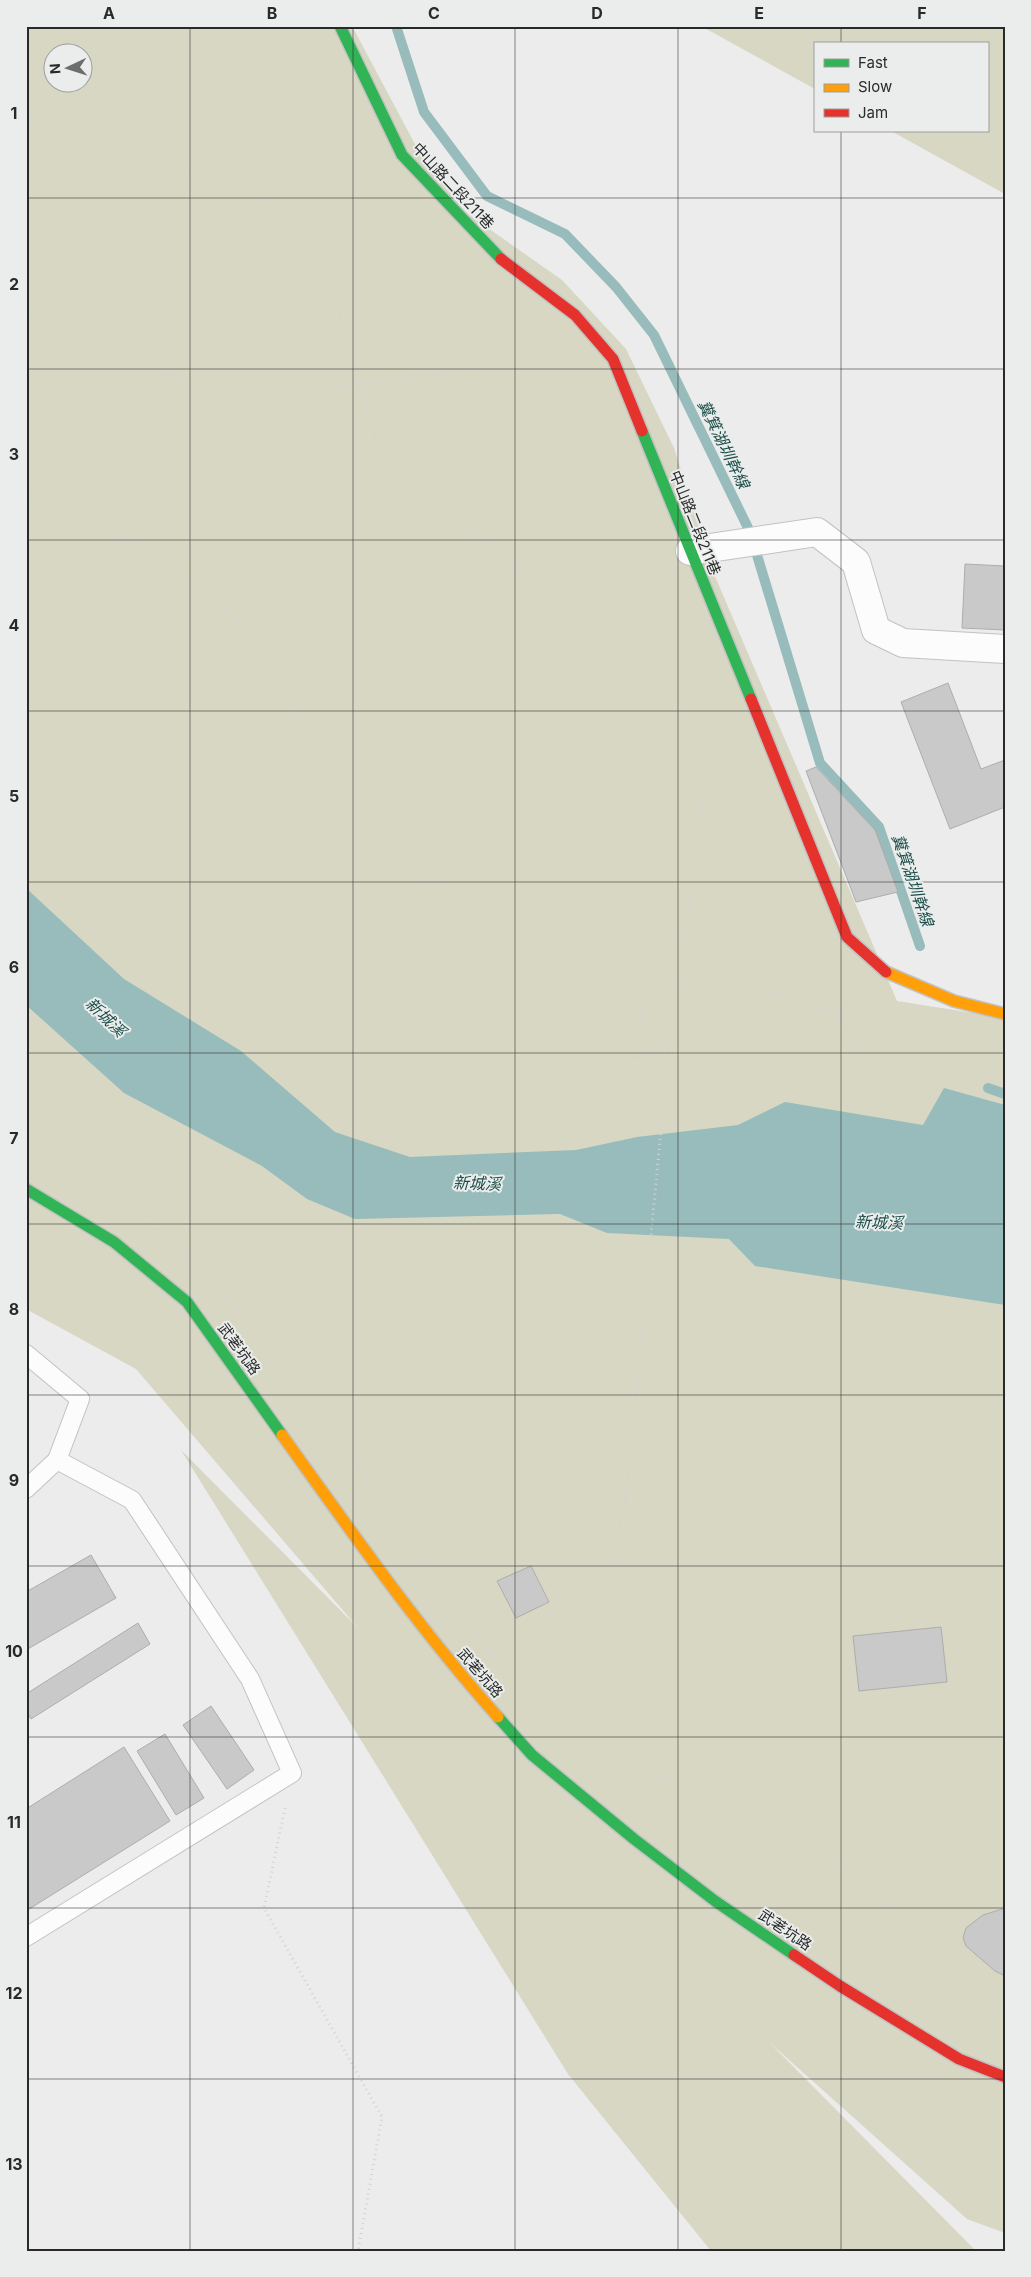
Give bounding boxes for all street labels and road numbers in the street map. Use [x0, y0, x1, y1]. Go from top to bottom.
street label: 中山路二段211巷 [408, 138, 498, 233]
street label: 中山路二段211巷 [666, 468, 725, 578]
street label: 武荖坑路 [214, 1319, 265, 1379]
street label: 武荖坑路 [454, 1644, 507, 1702]
street label: 武荖坑路 [755, 1905, 815, 1954]

